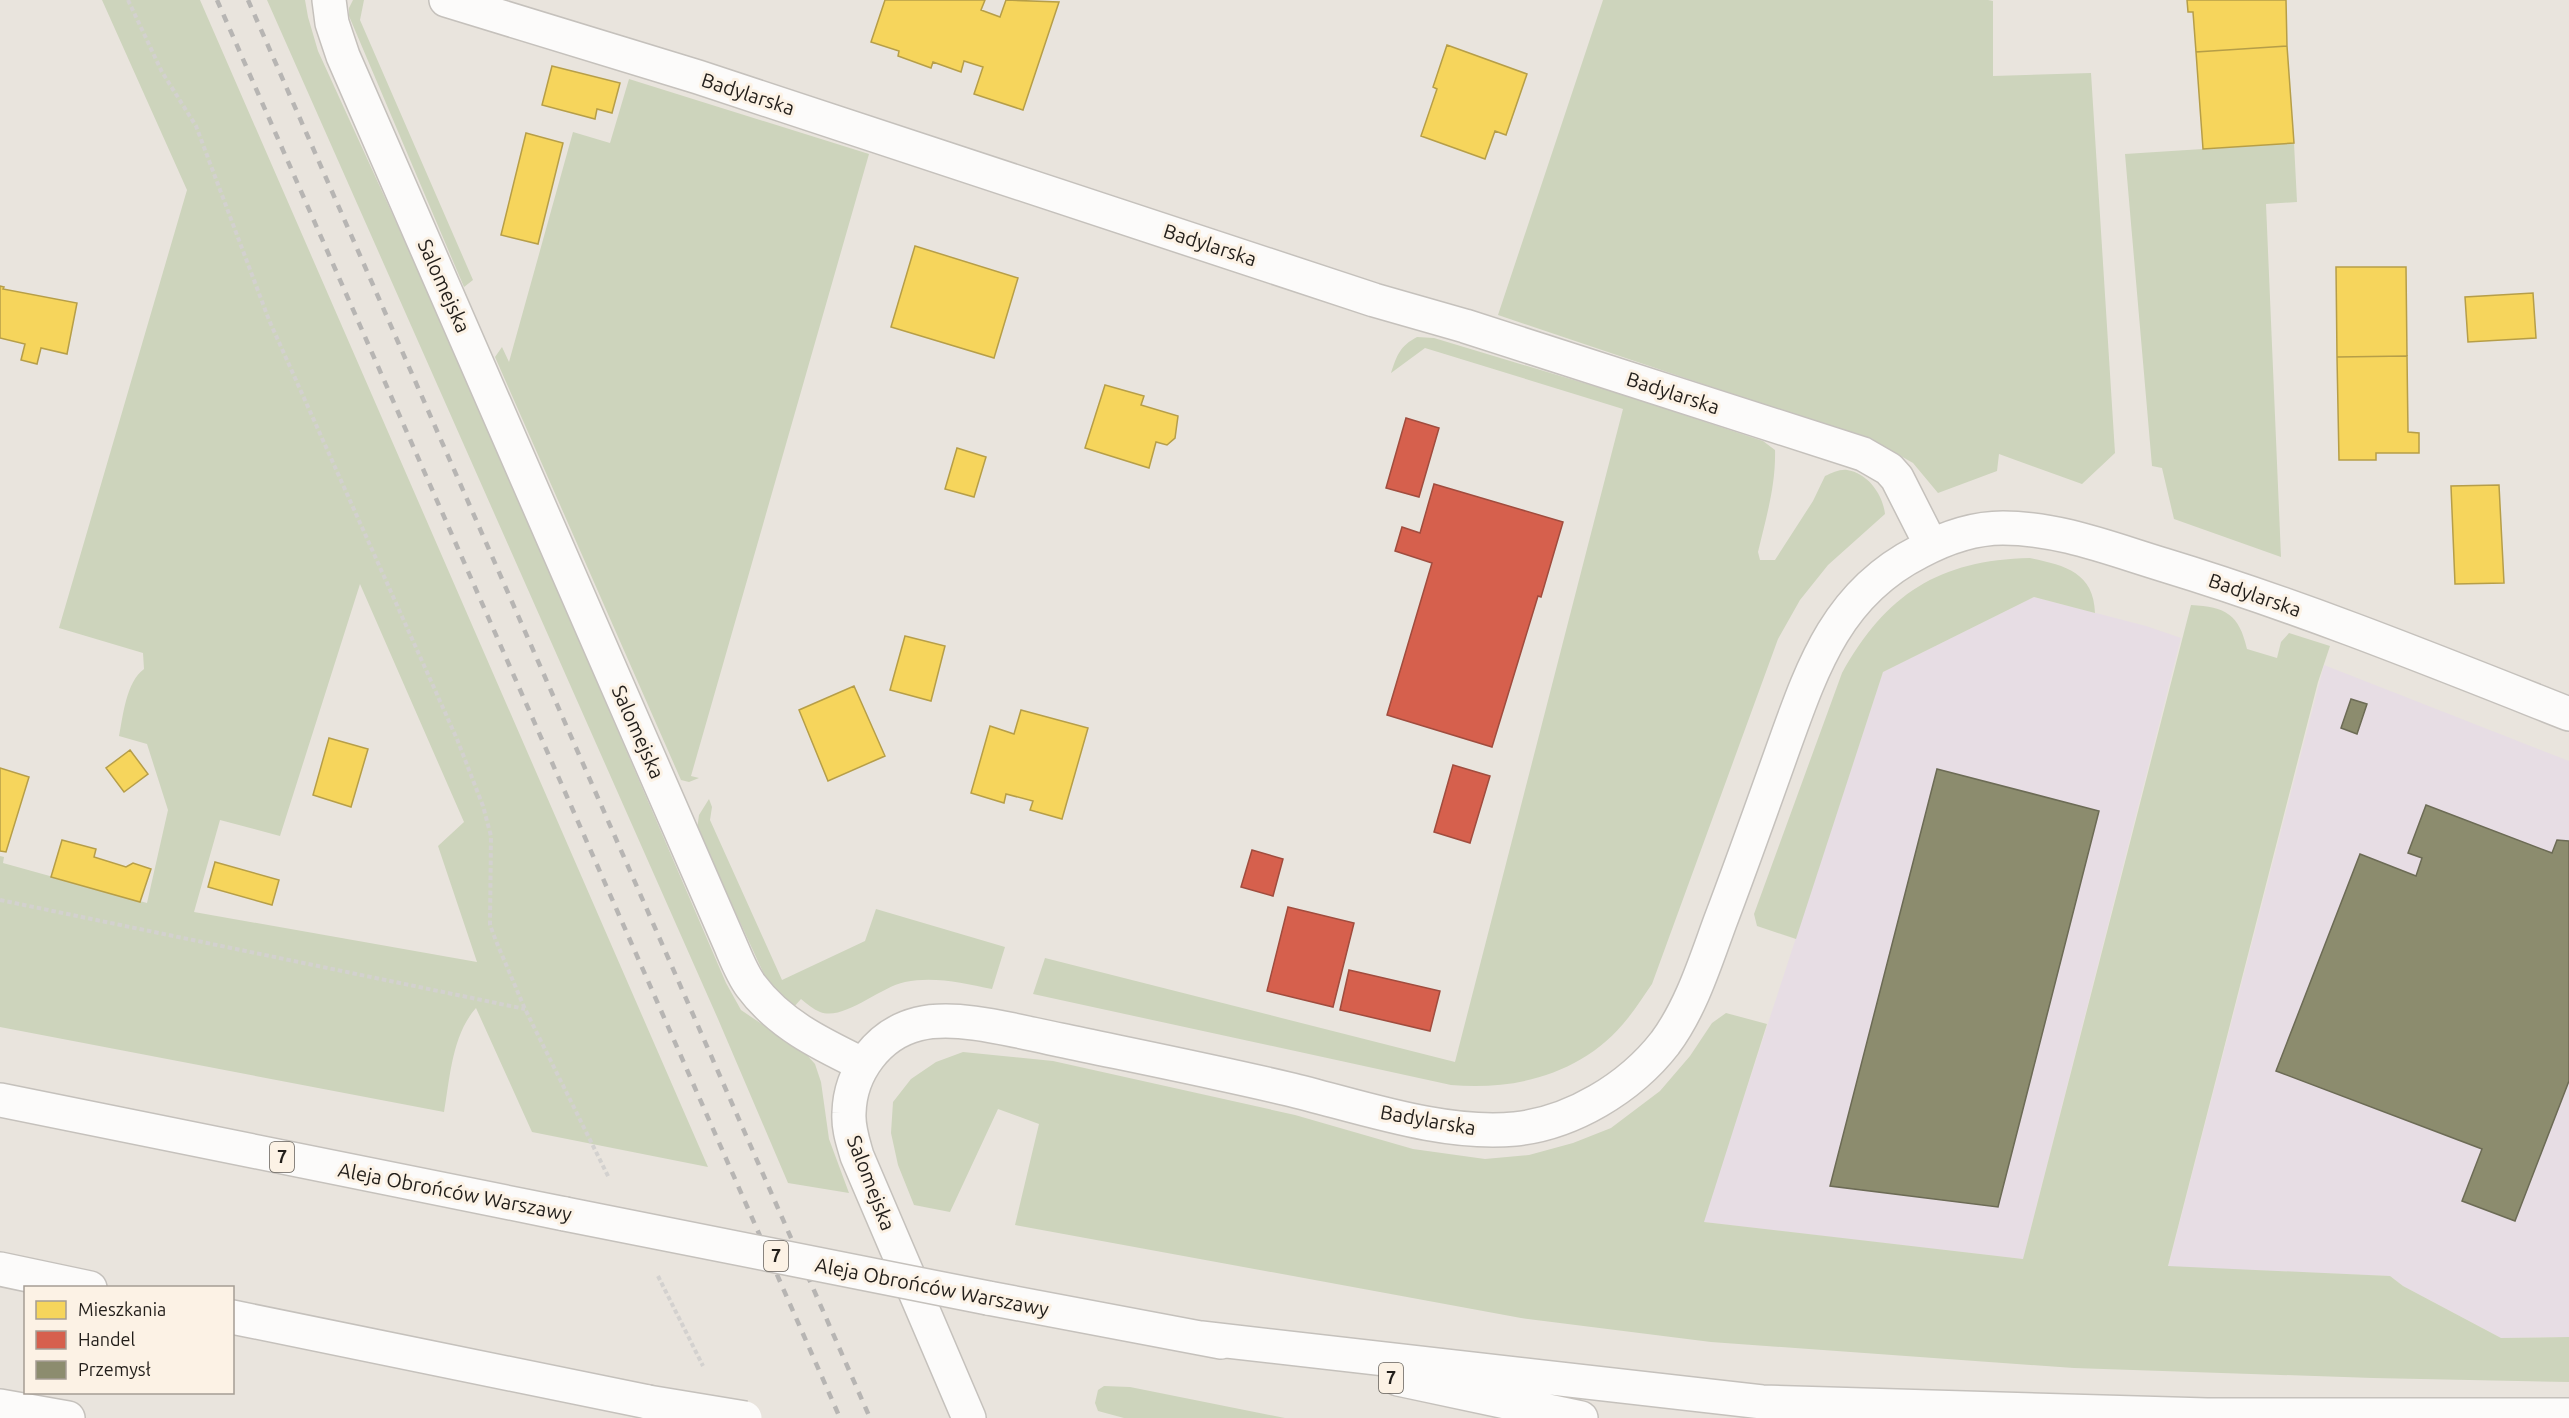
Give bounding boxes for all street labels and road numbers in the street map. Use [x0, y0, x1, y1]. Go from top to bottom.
street label: Badylarska [699, 68, 798, 119]
street label: Badylarska [1161, 219, 1260, 270]
street label: Salomejska [414, 235, 475, 336]
street label: Badylarska [1624, 367, 1723, 418]
street label: Badylarska [2206, 568, 2305, 621]
street label: Salomejska [608, 681, 669, 782]
street label: Badylarska [1379, 1100, 1478, 1139]
street label: Salomejska [843, 1132, 900, 1234]
road number: 7 [270, 1142, 294, 1172]
street label: Aleja Obrońców Warszawy [336, 1158, 574, 1226]
road number: 7 [764, 1241, 788, 1271]
street label: Aleja Obrońców Warszawy [813, 1253, 1051, 1321]
road number: 7 [1379, 1363, 1403, 1393]

